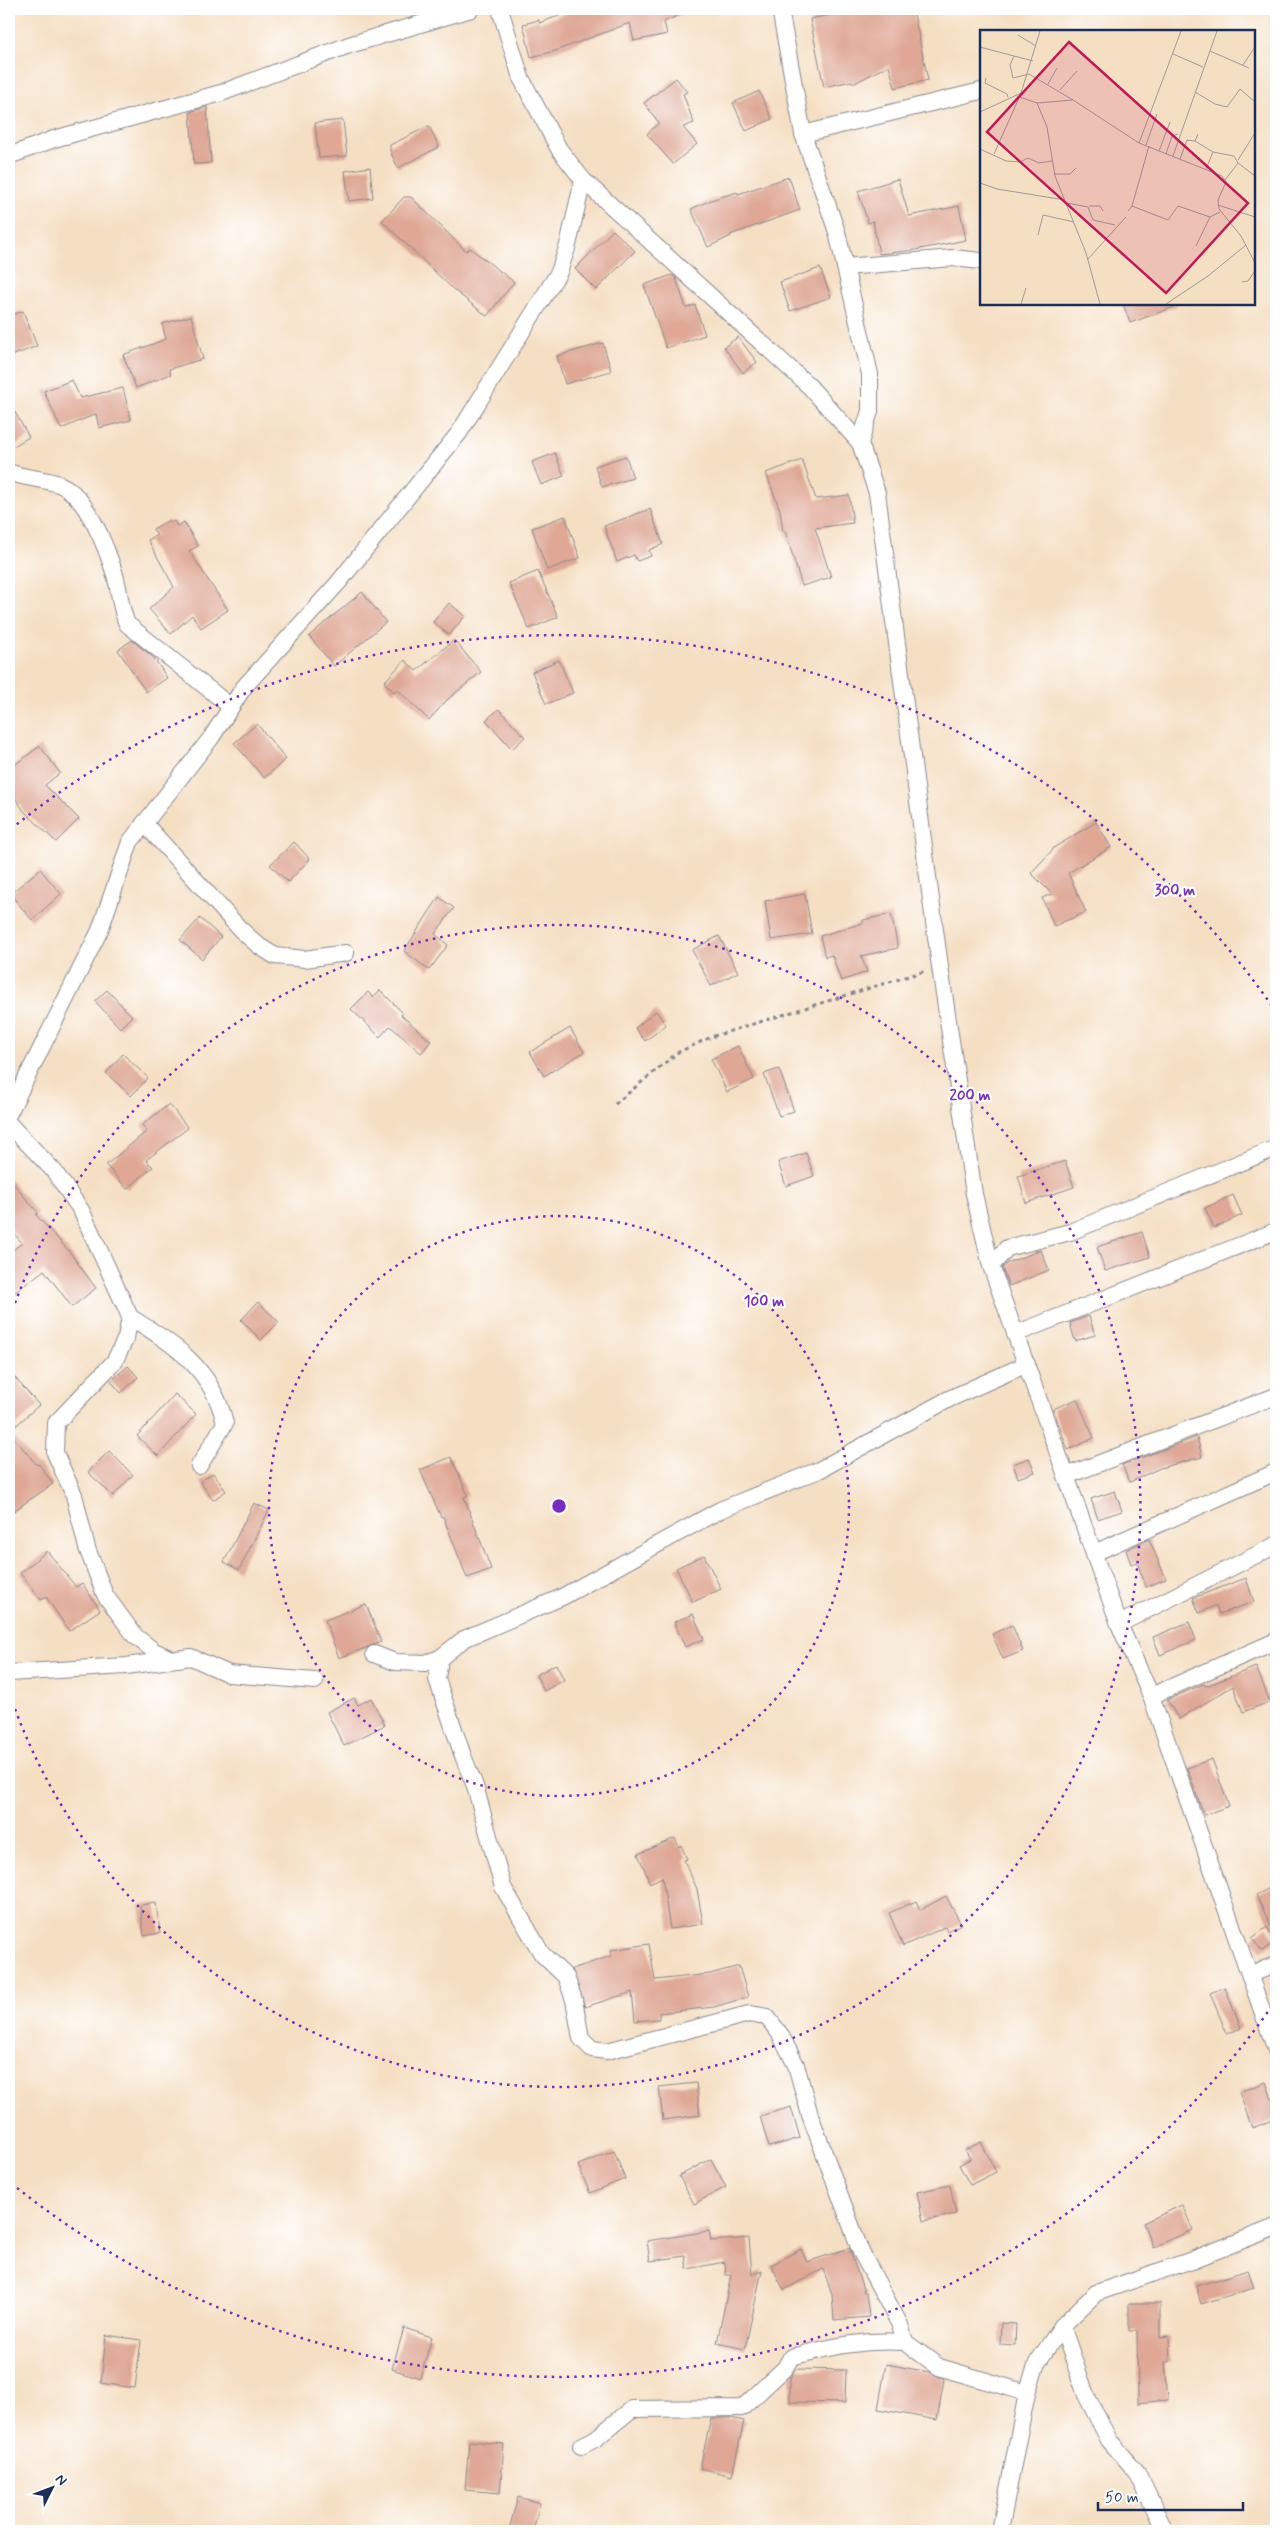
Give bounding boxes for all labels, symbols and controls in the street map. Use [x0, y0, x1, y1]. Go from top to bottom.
inset map [980, 30, 1255, 305]
text: 300 m [1155, 881, 1195, 901]
text: 200 m [950, 1086, 991, 1106]
text: 100 m [744, 1292, 784, 1312]
centre of rings [550, 1497, 568, 1515]
north arrow [28, 2462, 78, 2512]
text: N [51, 2470, 71, 2489]
scale bar [1098, 2480, 1242, 2512]
text: 50 m [1105, 2488, 1139, 2508]

